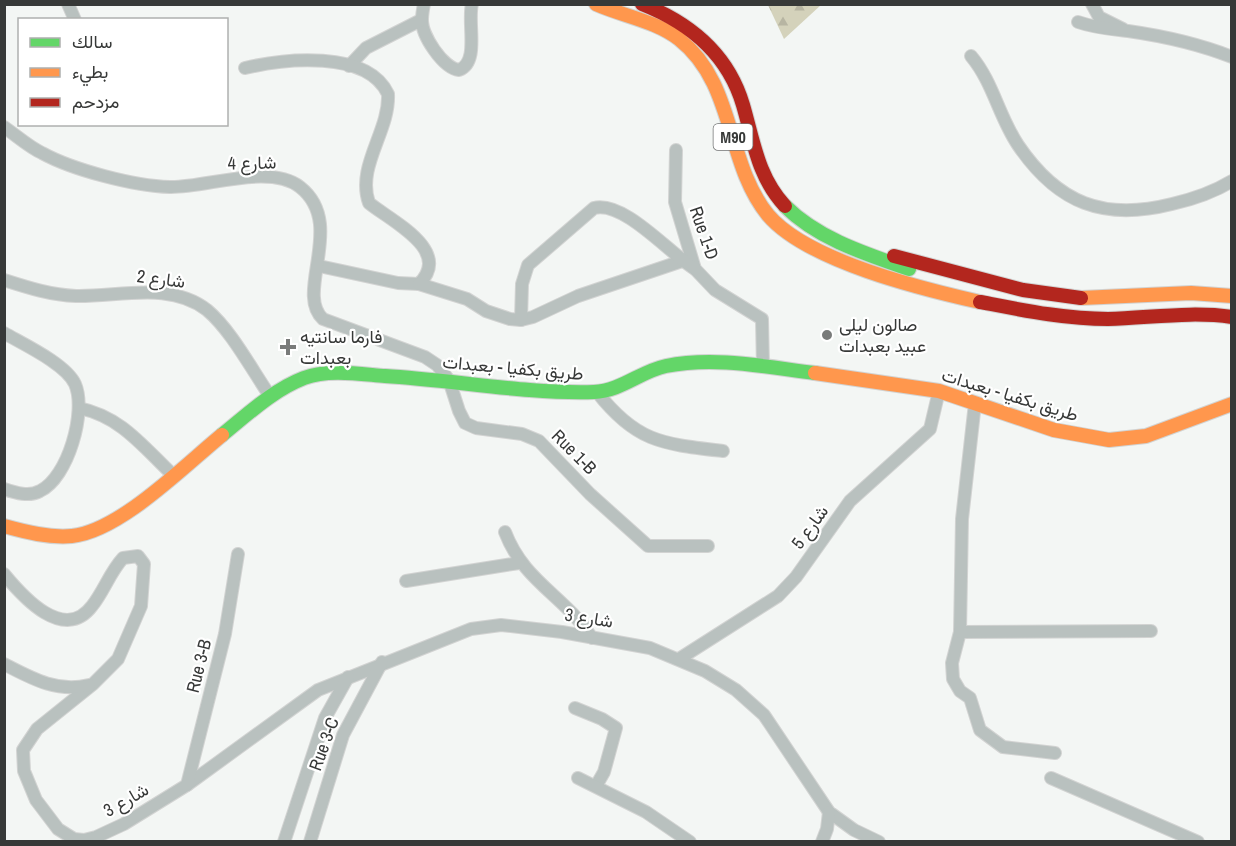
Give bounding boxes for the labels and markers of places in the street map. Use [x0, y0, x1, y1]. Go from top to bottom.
place label: صالون ليلى عبيد بعبدات [839, 312, 926, 358]
place label: فارما سانتيه بعبدات [300, 324, 382, 370]
marker: صالون ليلى عبيد بعبدات [820, 328, 834, 342]
marker: فارما سانتيه بعبدات [281, 340, 295, 354]

